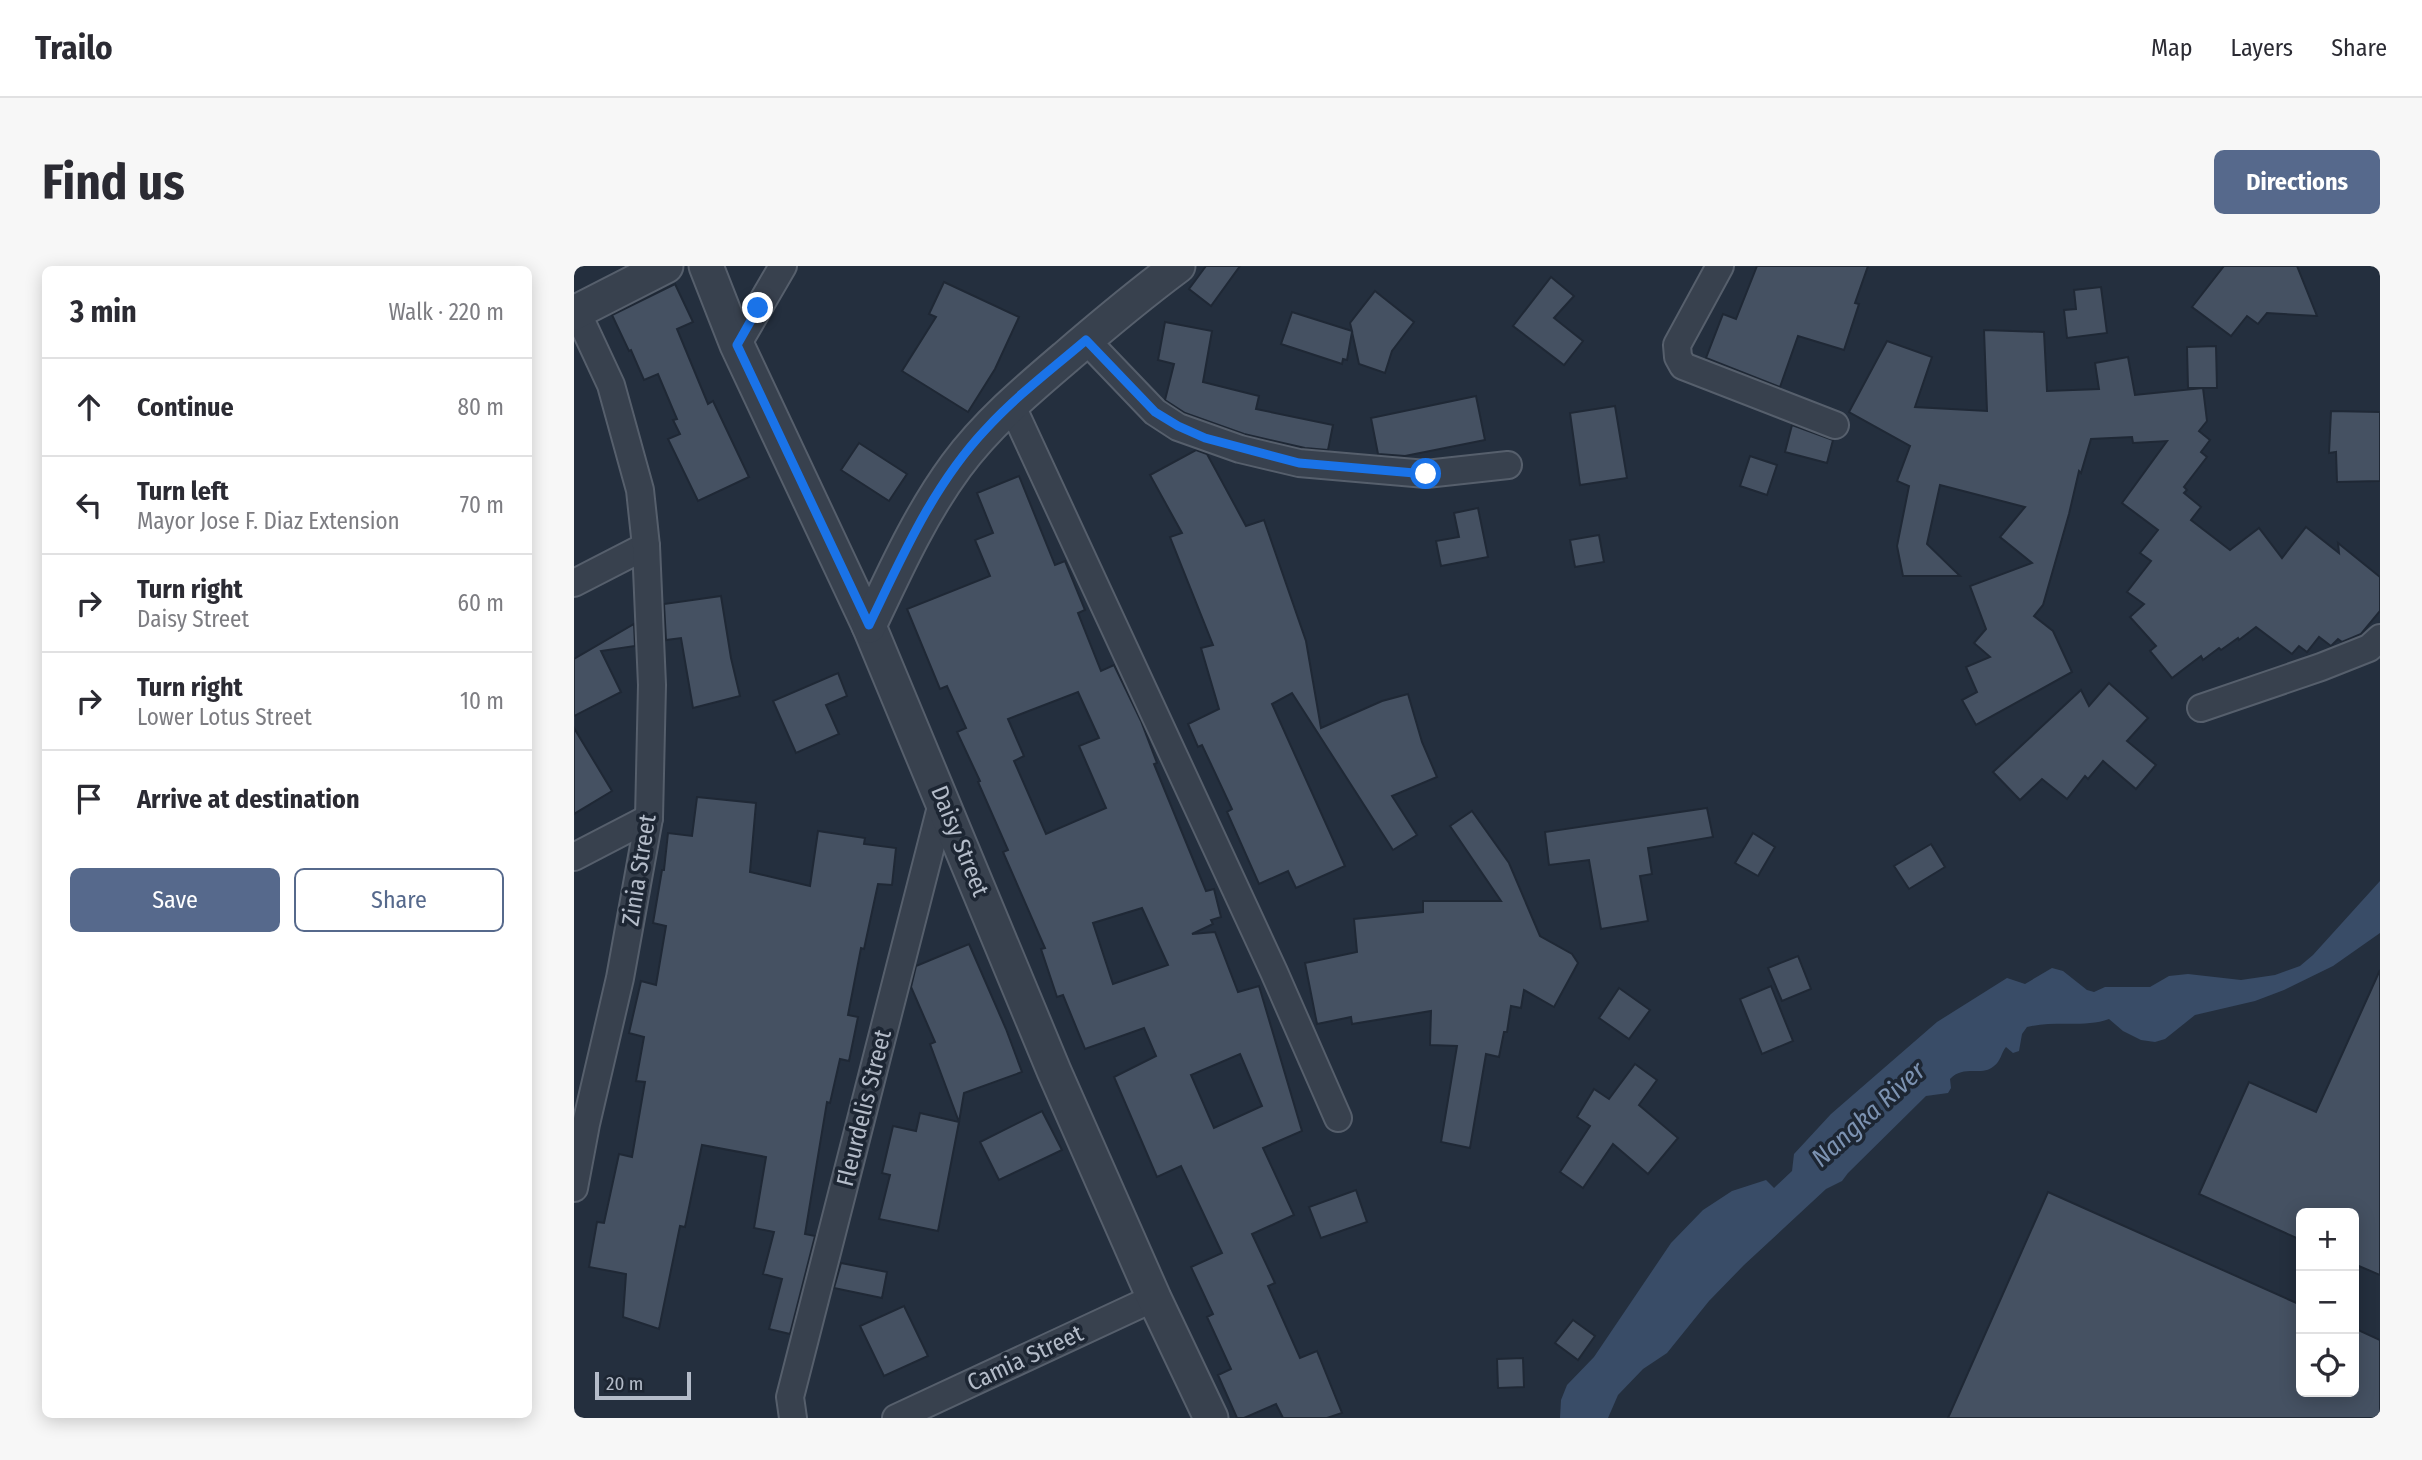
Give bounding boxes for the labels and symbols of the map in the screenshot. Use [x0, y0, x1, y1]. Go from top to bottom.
route end [742, 292, 773, 323]
route start [1410, 458, 1441, 489]
street label: Daisy Street [925, 782, 995, 901]
street label: Zinia Street [616, 812, 662, 928]
street label: Fleurdelis Street [831, 1027, 897, 1189]
water label: Nangka River [1805, 1055, 1932, 1173]
street label: Camia Street [963, 1319, 1088, 1397]
scale bar [595, 1369, 691, 1401]

